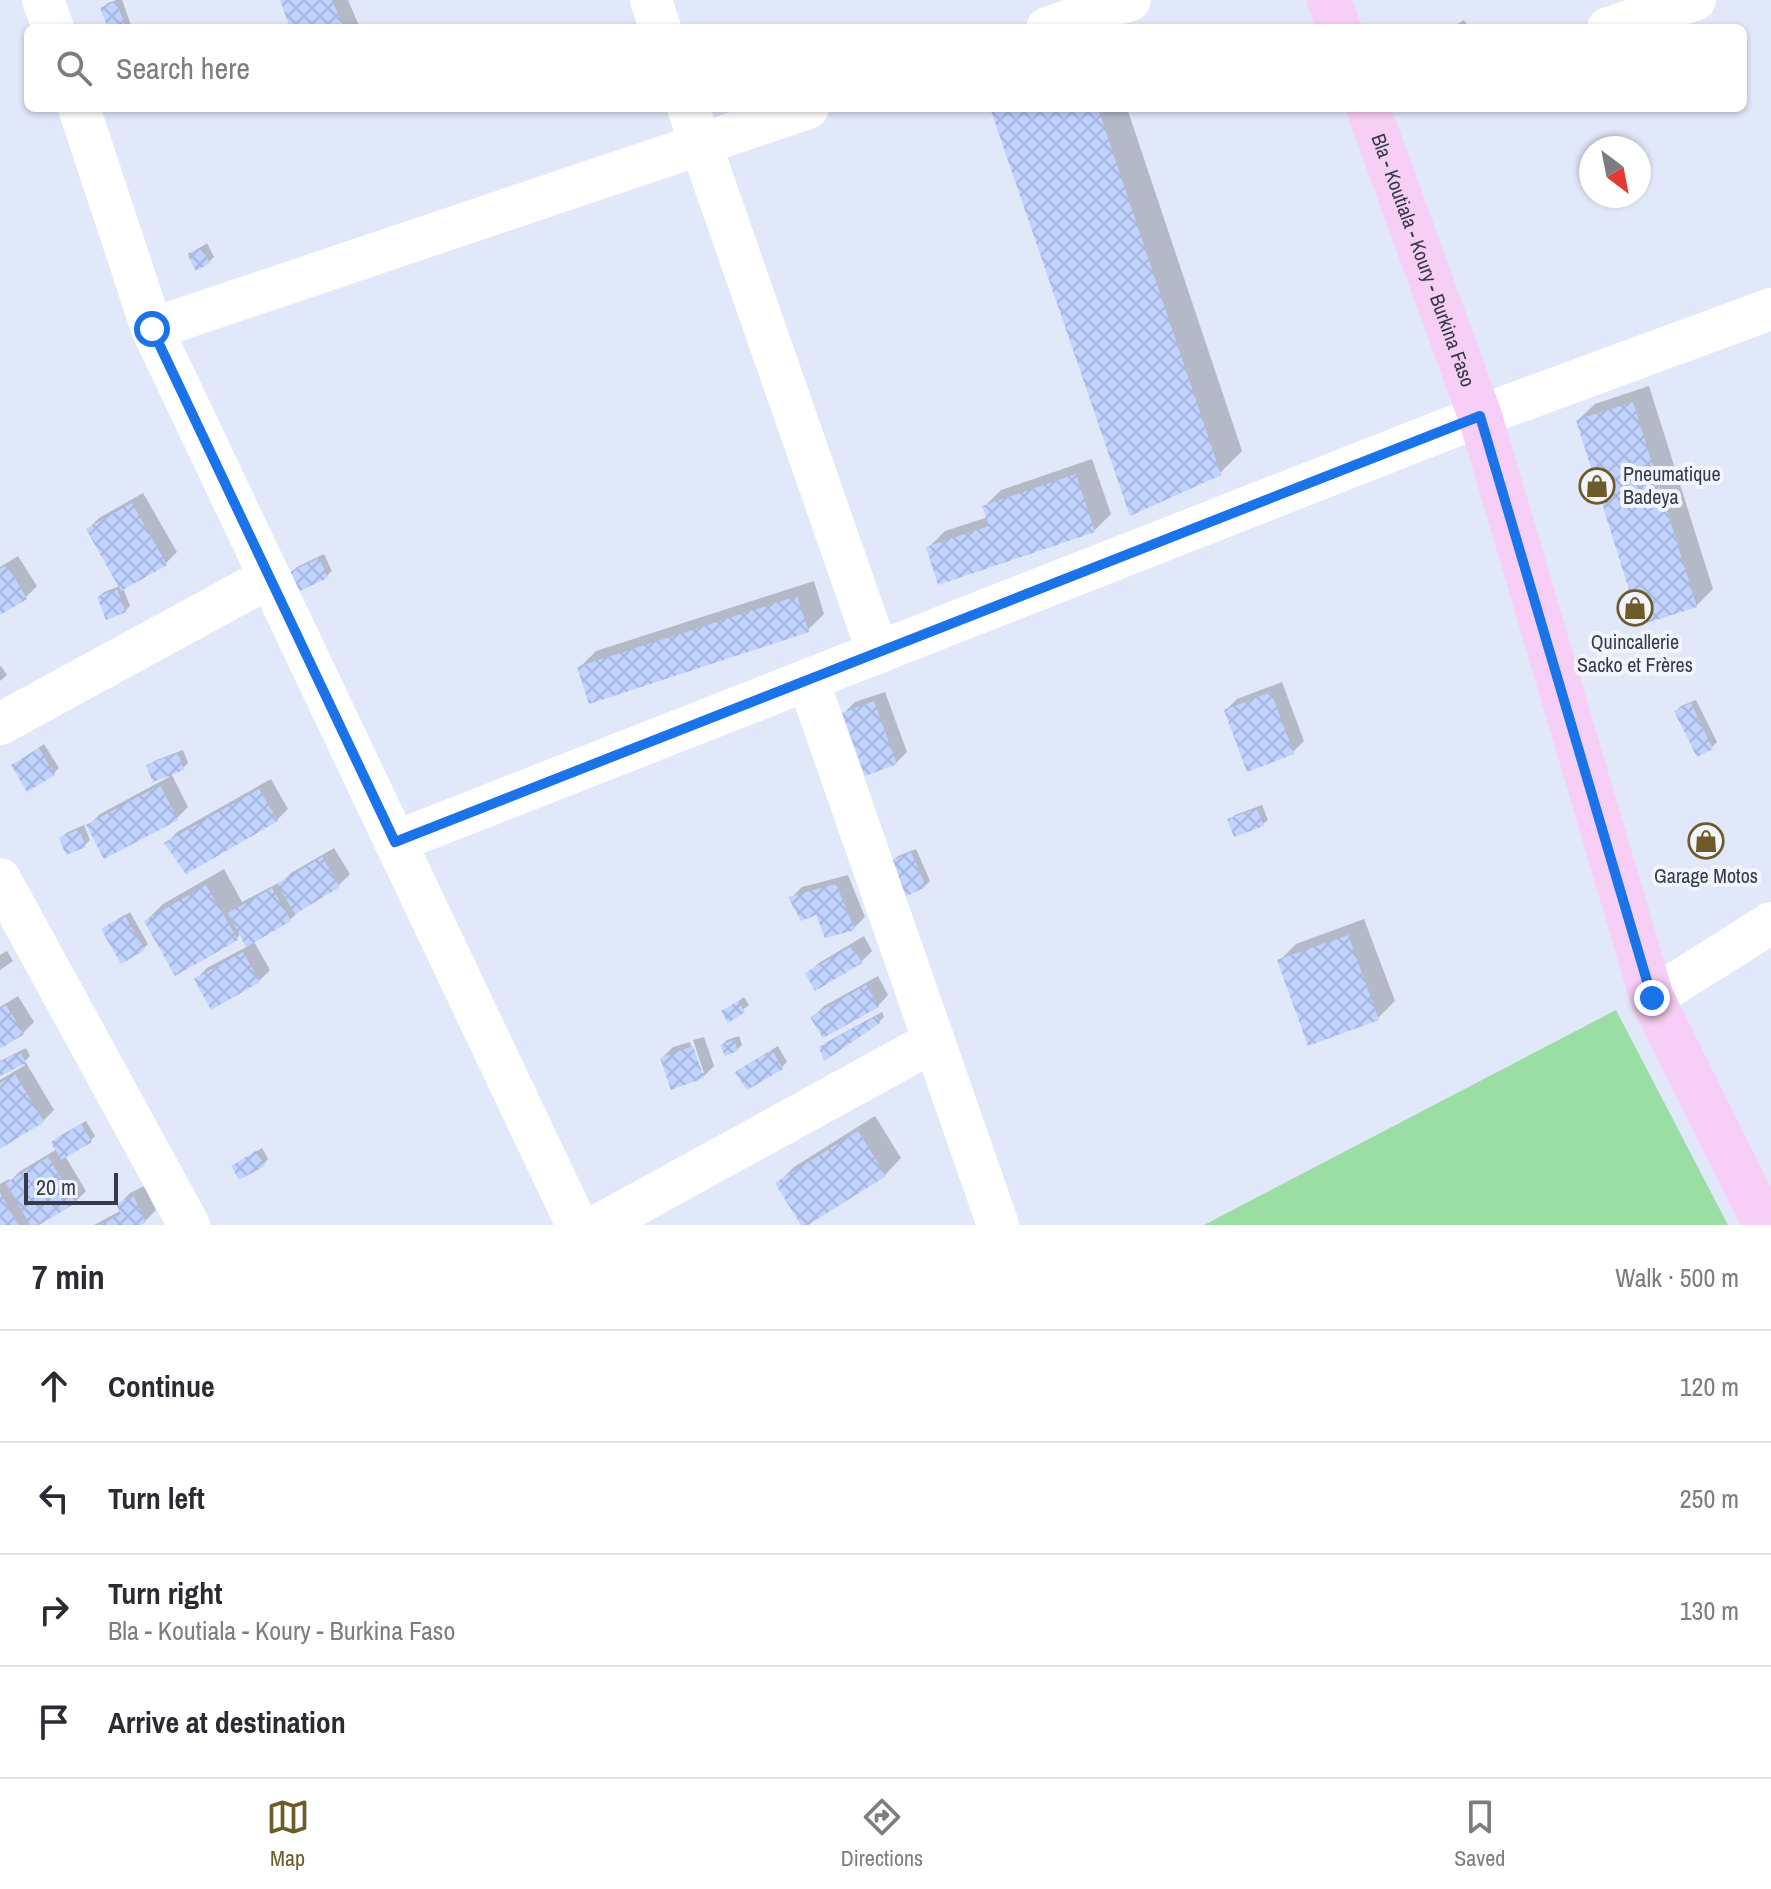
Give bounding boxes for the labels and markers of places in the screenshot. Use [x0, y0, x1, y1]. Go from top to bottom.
place label: Pneumatique Badeya [1623, 460, 1721, 510]
shop icon: Pneumatique Badeya [1578, 467, 1616, 505]
shop icon: Quincallerie Sacko et Frères [1616, 589, 1654, 627]
place label: Quincallerie Sacko et Frères [1577, 628, 1693, 678]
shop icon: Garage Motos [1687, 822, 1725, 860]
place label: Garage Motos [1654, 862, 1758, 889]

